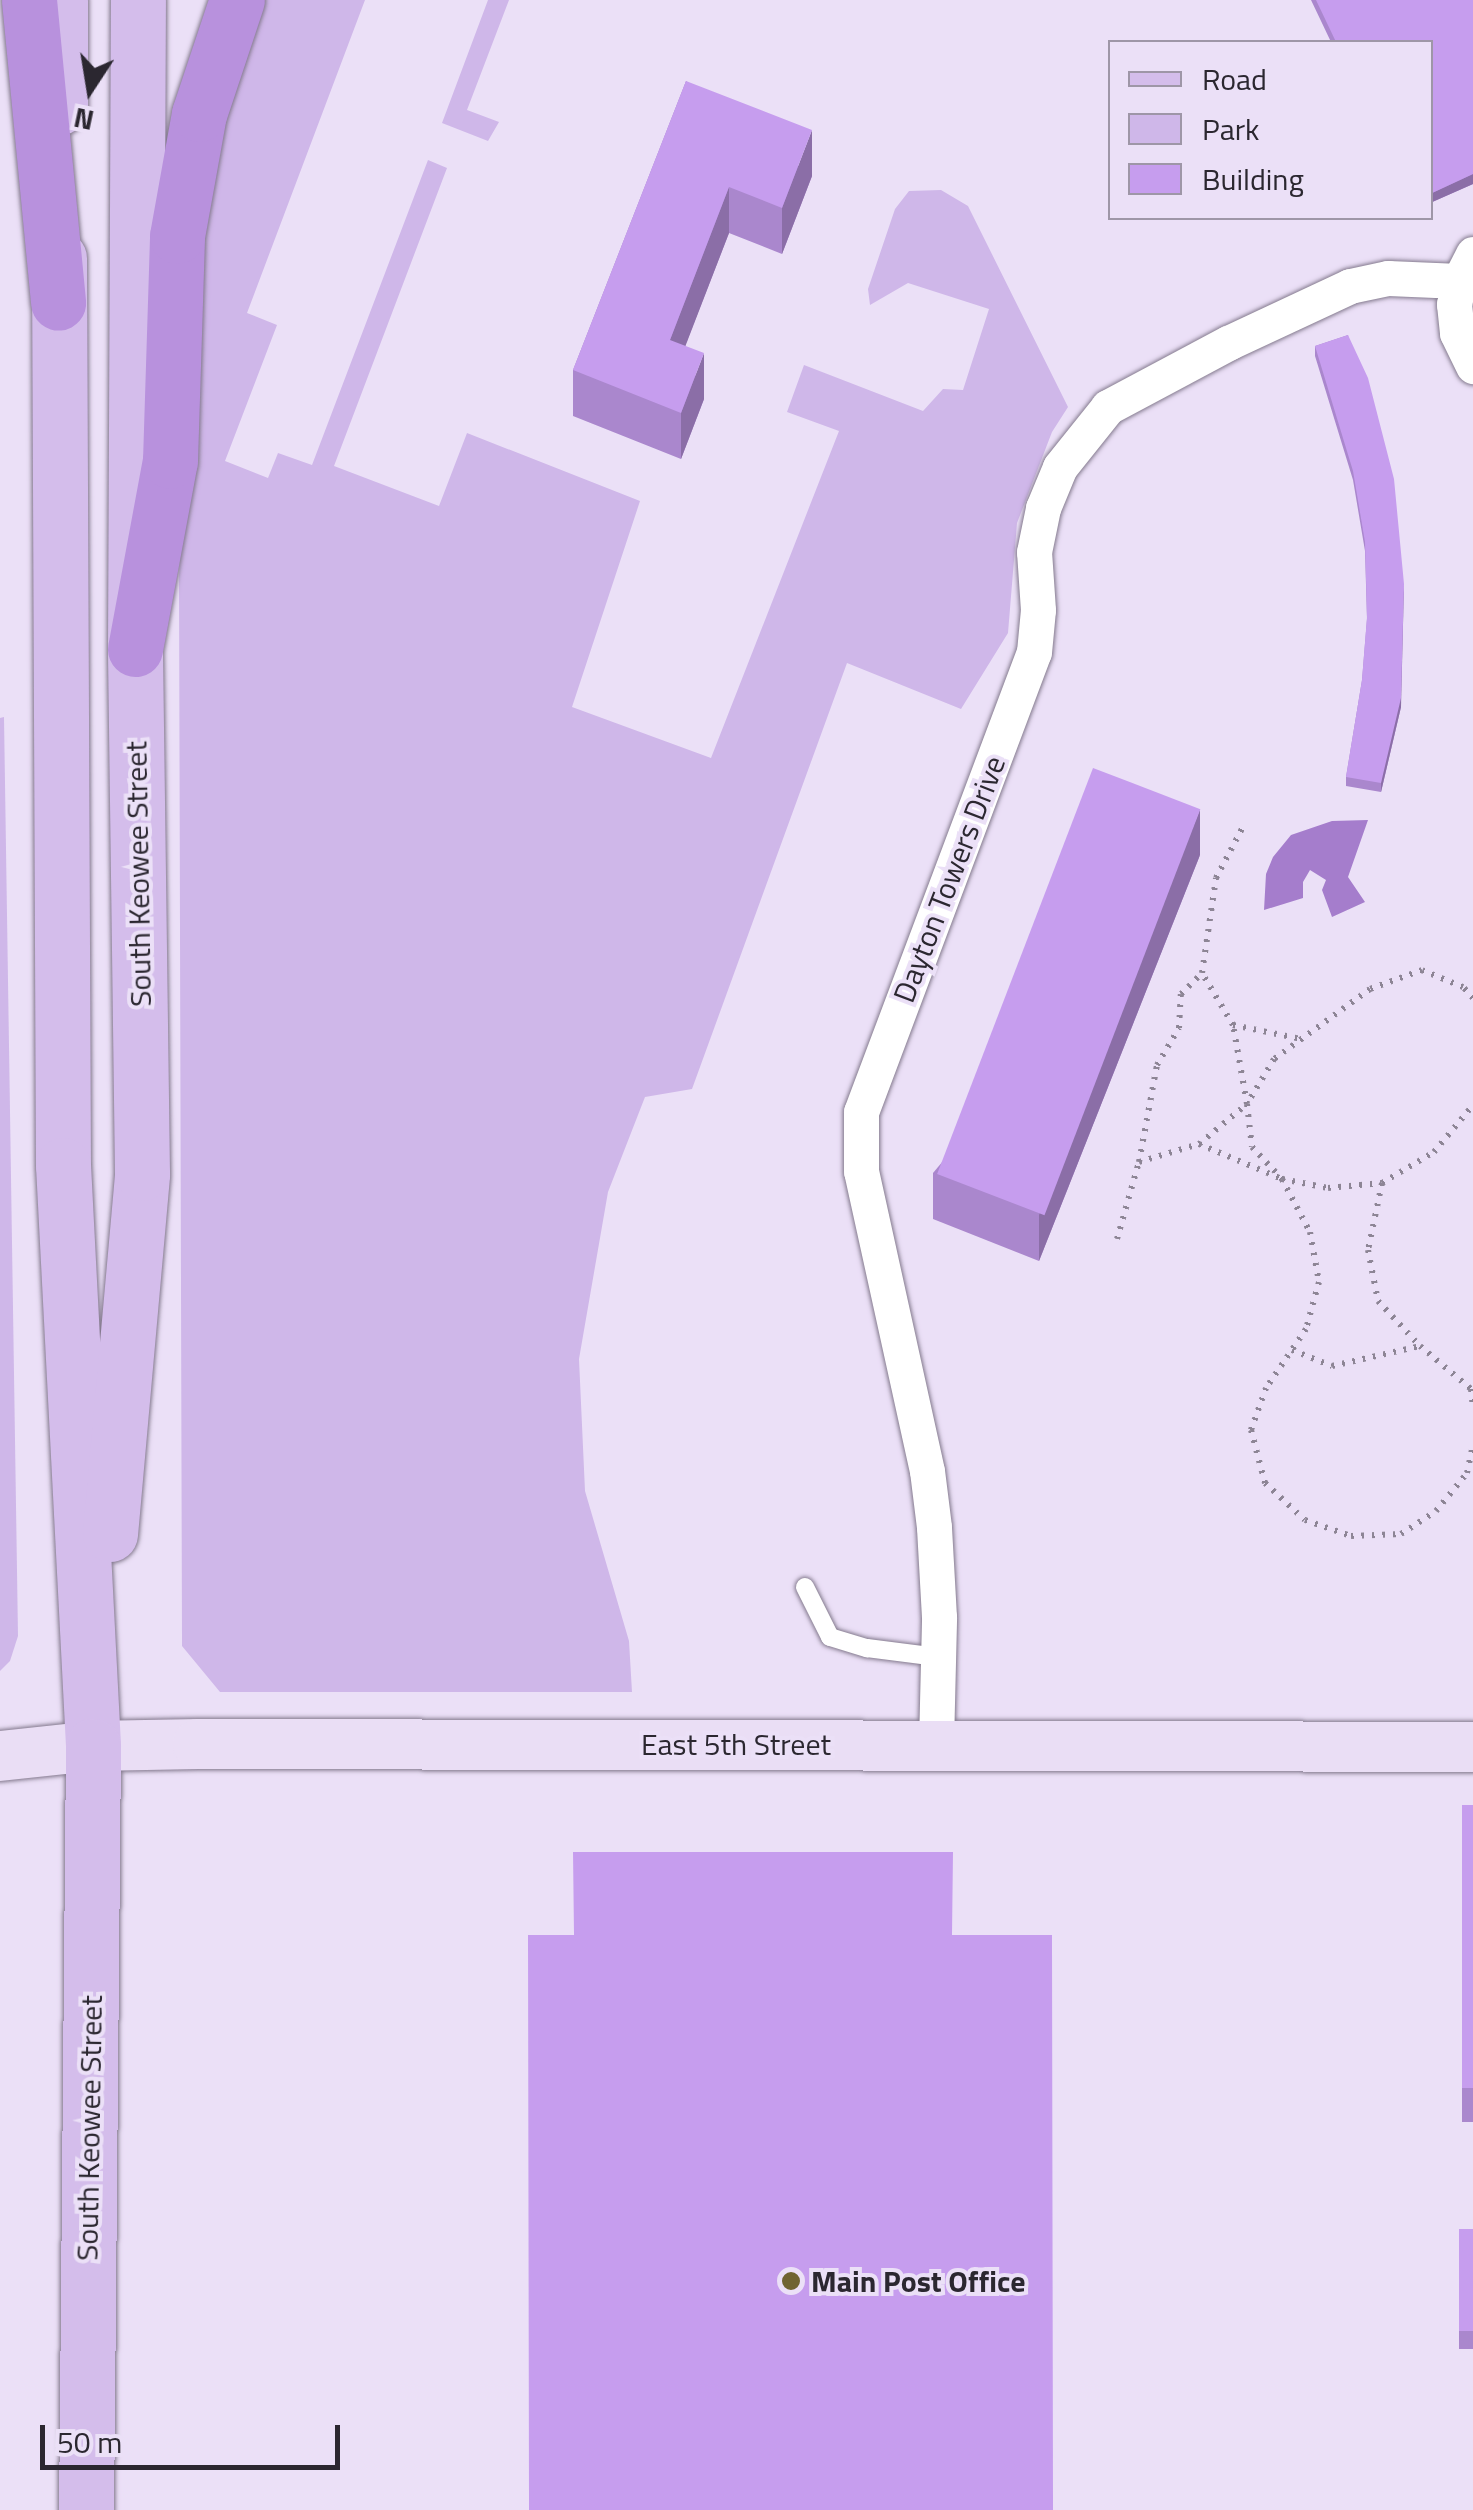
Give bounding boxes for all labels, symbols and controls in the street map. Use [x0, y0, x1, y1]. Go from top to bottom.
north arrow [40, 40, 140, 140]
legend [1108, 40, 1433, 220]
text: Road [1202, 56, 1267, 102]
text: N [70, 97, 98, 143]
text: Park [1202, 106, 1259, 152]
text: Building [1202, 156, 1304, 202]
street label: South Keowee Street [118, 741, 158, 1007]
street label: Dayton Towers Drive [885, 751, 1013, 1007]
street label: East 5th Street [641, 1726, 831, 1762]
street label: South Keowee Street [69, 1995, 109, 2261]
place label: Main Post Office [811, 2263, 1026, 2299]
marker: Main Post Office [780, 2270, 802, 2292]
scale bar [45, 2405, 345, 2467]
text: 50 m [57, 2419, 122, 2465]

